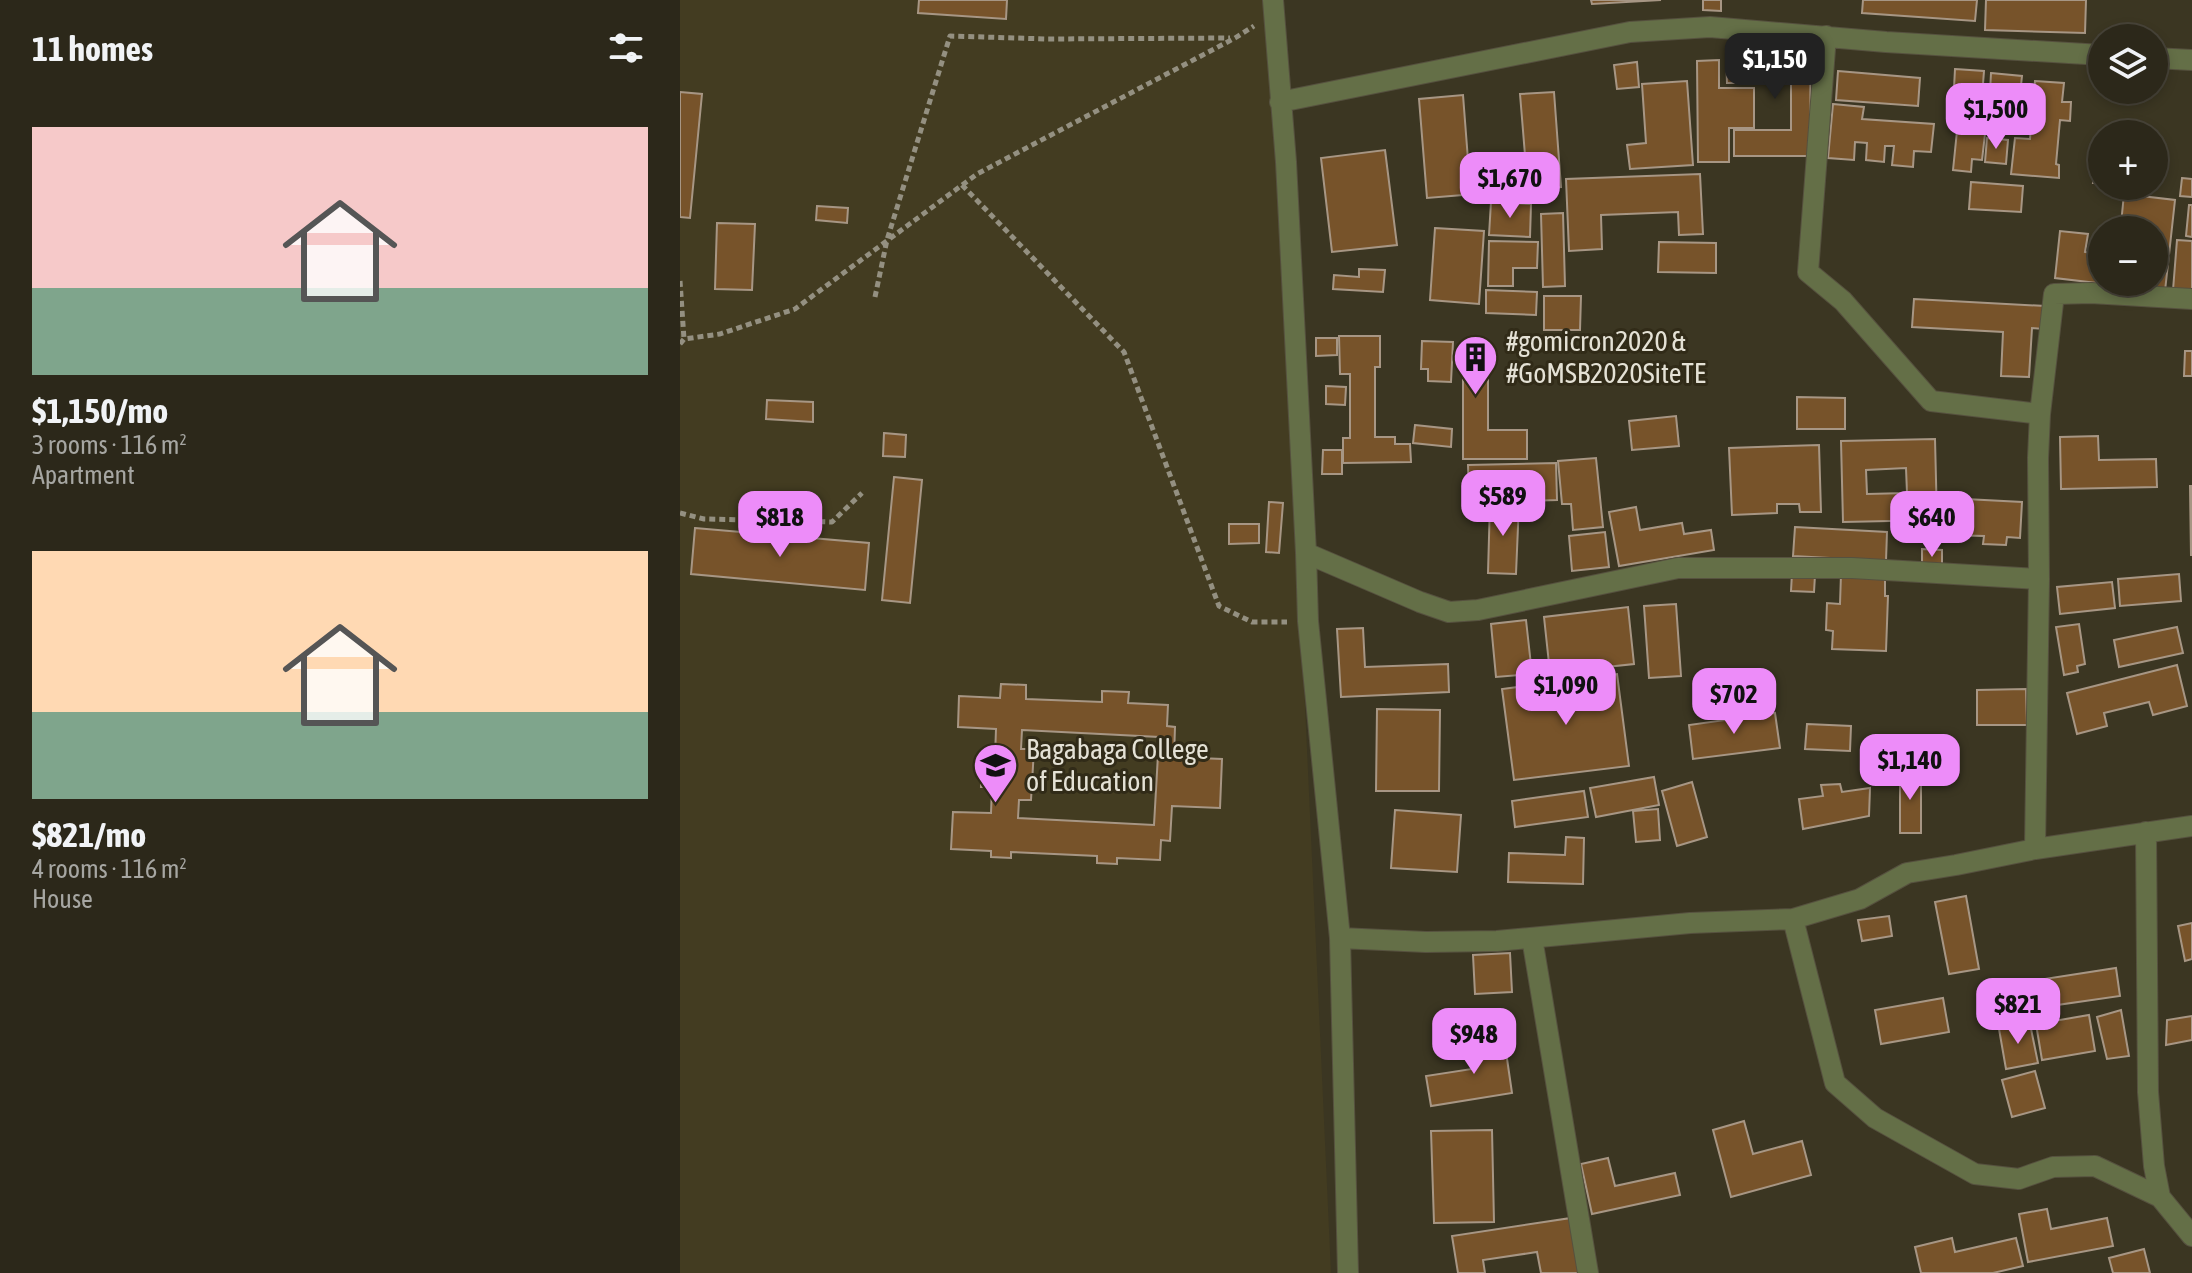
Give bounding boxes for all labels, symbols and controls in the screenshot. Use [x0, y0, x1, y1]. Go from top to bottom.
map controls [2088, 24, 2168, 296]
button: layers [2088, 24, 2168, 104]
icon: filters [604, 26, 648, 70]
text: 11 homes [32, 29, 153, 68]
pin: $1,150 [1710, 33, 1840, 101]
text: $1,150 [1743, 44, 1807, 74]
pin: $1,500 [1931, 83, 2061, 151]
text: $1,500 [1964, 94, 2028, 124]
button: + [2088, 120, 2168, 200]
pin: $1,670 [1445, 152, 1575, 220]
text: $1,670 [1478, 163, 1542, 193]
icon: home [268, 179, 412, 323]
button: − [2088, 216, 2168, 296]
place label: #gomicron2020 & #GoMSB2020SiteTE [1506, 325, 1706, 389]
building icon: #gomicron2020 & #GoMSB2020SiteTE [1451, 333, 1499, 396]
text: $1,150/mo [32, 391, 168, 430]
text: 3 rooms · 116 m² [32, 430, 187, 460]
text: Apartment [32, 460, 135, 490]
pin: $589 [1456, 470, 1550, 538]
text: $589 [1479, 481, 1527, 511]
pin: $818 [733, 491, 827, 559]
pin: $640 [1885, 491, 1979, 559]
text: $818 [756, 502, 804, 532]
text: $640 [1908, 502, 1956, 532]
icon: home [268, 603, 412, 747]
pin: $1,090 [1501, 659, 1631, 727]
pin: $702 [1687, 668, 1781, 736]
text: $1,090 [1534, 670, 1598, 700]
text: $702 [1710, 679, 1758, 709]
place label: Bagabaga College of Education [1026, 733, 1209, 797]
pin: $1,140 [1845, 734, 1975, 802]
school or university icon: Bagabaga College of Education [971, 741, 1019, 804]
text: $1,140 [1878, 745, 1942, 775]
text: $821/mo [32, 815, 146, 854]
text: 4 rooms · 116 m² [32, 854, 187, 884]
text: House [32, 884, 93, 914]
pin: $821 [1971, 978, 2065, 1046]
text: $821 [1994, 989, 2042, 1019]
pin: $948 [1427, 1008, 1521, 1076]
text: $948 [1450, 1019, 1498, 1049]

